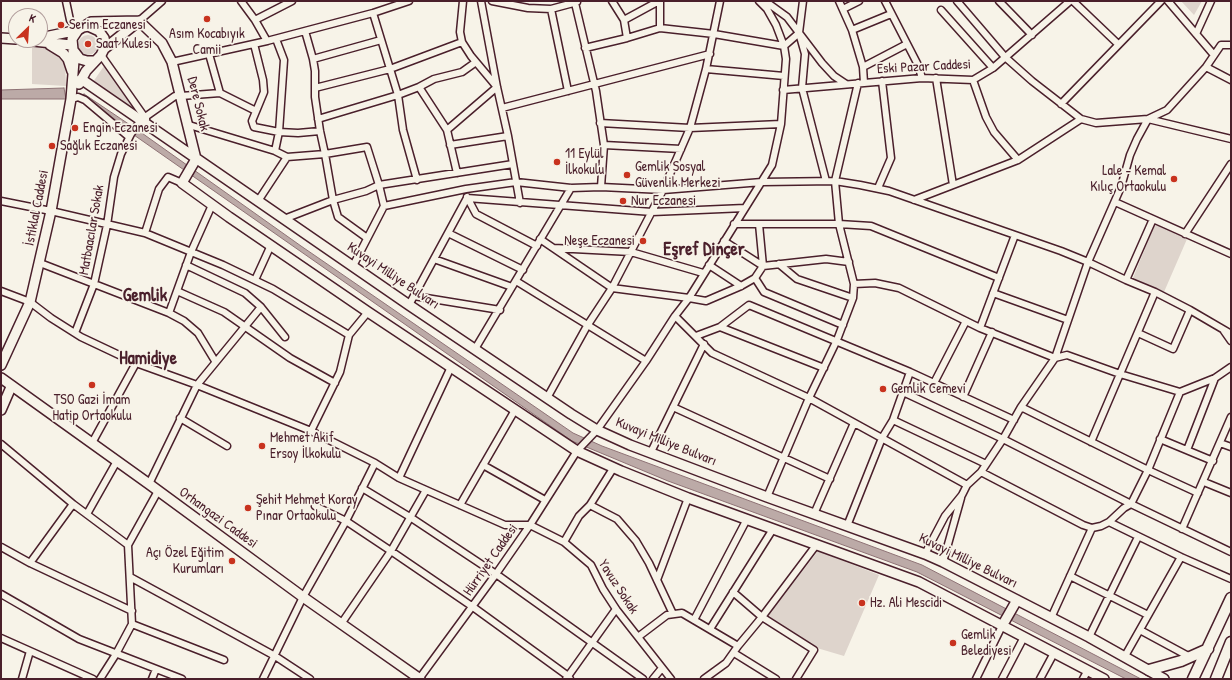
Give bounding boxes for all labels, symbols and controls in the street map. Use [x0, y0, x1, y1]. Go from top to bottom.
north arrow [8, 8, 48, 48]
text: K [27, 10, 38, 26]
marker: Asım Kocabıyık Camii [202, 14, 212, 24]
place label: Serim Eczanesi [69, 17, 146, 33]
marker: Serim Eczanesi [56, 20, 66, 30]
place label: Asım Kocabıyık Camii [169, 26, 245, 58]
place label: Saat Kulesi [96, 36, 152, 52]
marker: Saat Kulesi [83, 39, 93, 49]
street label: Eski Pazar Caddesi [877, 56, 971, 78]
street label: Dere Sokak [183, 75, 213, 133]
place label: Engin Eczanesi [83, 120, 158, 136]
marker: Engin Eczanesi [70, 123, 80, 133]
place label: Sağlık Eczanesi [60, 138, 138, 154]
marker: Sağlık Eczanesi [47, 141, 57, 151]
place label: 11 Eylül İlkokulu [565, 146, 604, 178]
marker: 11 Eylül İlkokulu [552, 157, 562, 167]
place label: Gemlik Sosyal Güvenlik Merkezi [635, 159, 721, 192]
place label: Lale - Kemal Kılıç Ortaokulu [1090, 163, 1166, 196]
street label: İstiklal Caddesi [21, 169, 53, 247]
marker: Gemlik Sosyal Güvenlik Merkezi [622, 170, 632, 180]
marker: Lale - Kemal Kılıç Ortaokulu [1169, 174, 1179, 184]
street label: Matbaacılar Sokak [76, 184, 108, 276]
place label: Nur Eczanesi [631, 193, 696, 209]
marker: Nur Eczanesi [618, 196, 628, 206]
place label: Neşe Eczanesi [564, 233, 635, 249]
marker: Neşe Eczanesi [638, 236, 648, 246]
street label: Kuvayi Milliye Bulvarı [344, 239, 442, 313]
district label: Eşref Dinçer [663, 239, 745, 261]
district label: Gemlik [123, 285, 167, 307]
district label: Hamidiye [119, 348, 177, 370]
marker: TSO Gazi İmam Hatip Ortaokulu [87, 380, 97, 390]
place label: Gemlik Cemevi [891, 381, 966, 397]
marker: Gemlik Cemevi [878, 384, 888, 394]
place label: TSO Gazi İmam Hatip Ortaokulu [52, 392, 132, 424]
street label: Kuvayi Milliye Bulvarı [613, 414, 719, 470]
place label: Mehmet Akif Ersoy İlkokulu [270, 430, 341, 462]
marker: Mehmet Akif Ersoy İlkokulu [257, 441, 267, 451]
street label: Orhangazi Caddesi [175, 484, 261, 552]
place label: Şehit Mehmet Koray Pınar Ortaokulu [256, 492, 358, 524]
marker: Şehit Mehmet Koray Pınar Ortaokulu [243, 503, 253, 513]
street label: Hürriyet Caddesi [460, 521, 522, 599]
street label: Kuvayi Milliye Bulvarı [916, 530, 1020, 592]
place label: Açı Özel Eğitim Kurumları [146, 545, 224, 578]
marker: Açı Özel Eğitim Kurumları [227, 556, 237, 566]
street label: Yavuz Sokak [594, 557, 642, 617]
place label: Hz. Ali Mescidi [870, 595, 942, 611]
marker: Hz. Ali Mescidi [857, 598, 867, 608]
place label: Gemlik Belediyesi [961, 627, 1012, 660]
marker: Gemlik Belediyesi [948, 638, 958, 648]

